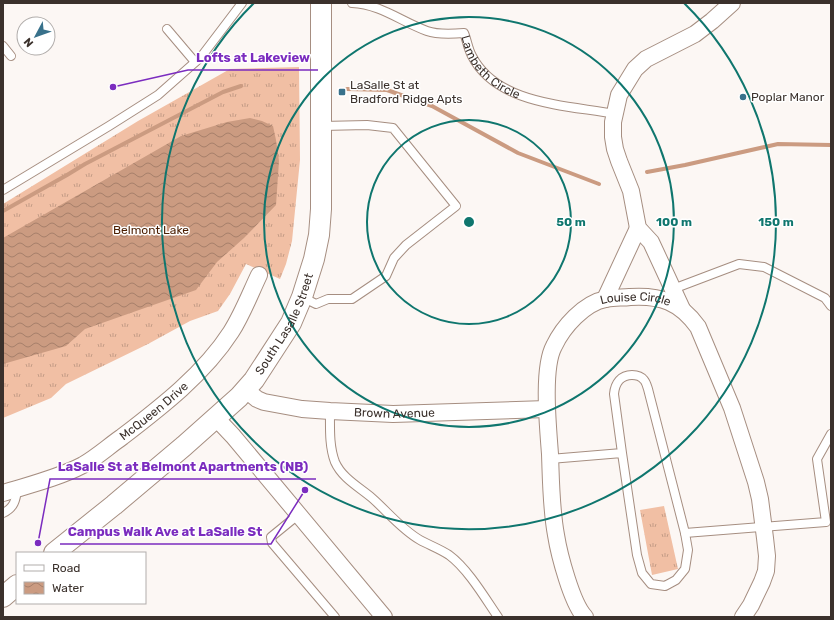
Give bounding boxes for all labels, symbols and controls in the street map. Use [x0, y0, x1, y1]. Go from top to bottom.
north arrow [16, 16, 56, 56]
street label: Lambeth Circle [458, 34, 522, 102]
text: N [21, 35, 36, 49]
callout: Lofts at Lakeview [188, 45, 318, 70]
text: Lofts at Lakeview [196, 50, 310, 65]
place label: LaSalle St at Bradford Ridge Apts [350, 78, 463, 106]
marker: LaSalle St at Bradford Ridge Apts [337, 87, 347, 97]
place label: Poplar Manor [751, 90, 825, 104]
marker: Poplar Manor [738, 92, 748, 102]
centre of rings [462, 215, 476, 229]
text: 50 m [556, 215, 586, 229]
text: 100 m [656, 215, 692, 229]
text: 150 m [758, 215, 794, 229]
park label: Belmont Lake [113, 223, 189, 237]
street label: South Lasalle Street [252, 271, 316, 377]
street label: Louise Circle [599, 290, 673, 309]
street label: McQueen Drive [117, 379, 191, 443]
street label: Brown Avenue [354, 405, 435, 421]
callout: LaSalle St at Belmont Apartments (NB) [50, 454, 316, 479]
text: LaSalle St at Belmont Apartments (NB) [58, 459, 308, 474]
callout: Campus Walk Ave at LaSalle St [60, 519, 271, 544]
text: Campus Walk Ave at LaSalle St [68, 524, 262, 539]
legend [16, 552, 146, 604]
text: Road [52, 561, 80, 575]
text: Water [52, 581, 84, 595]

